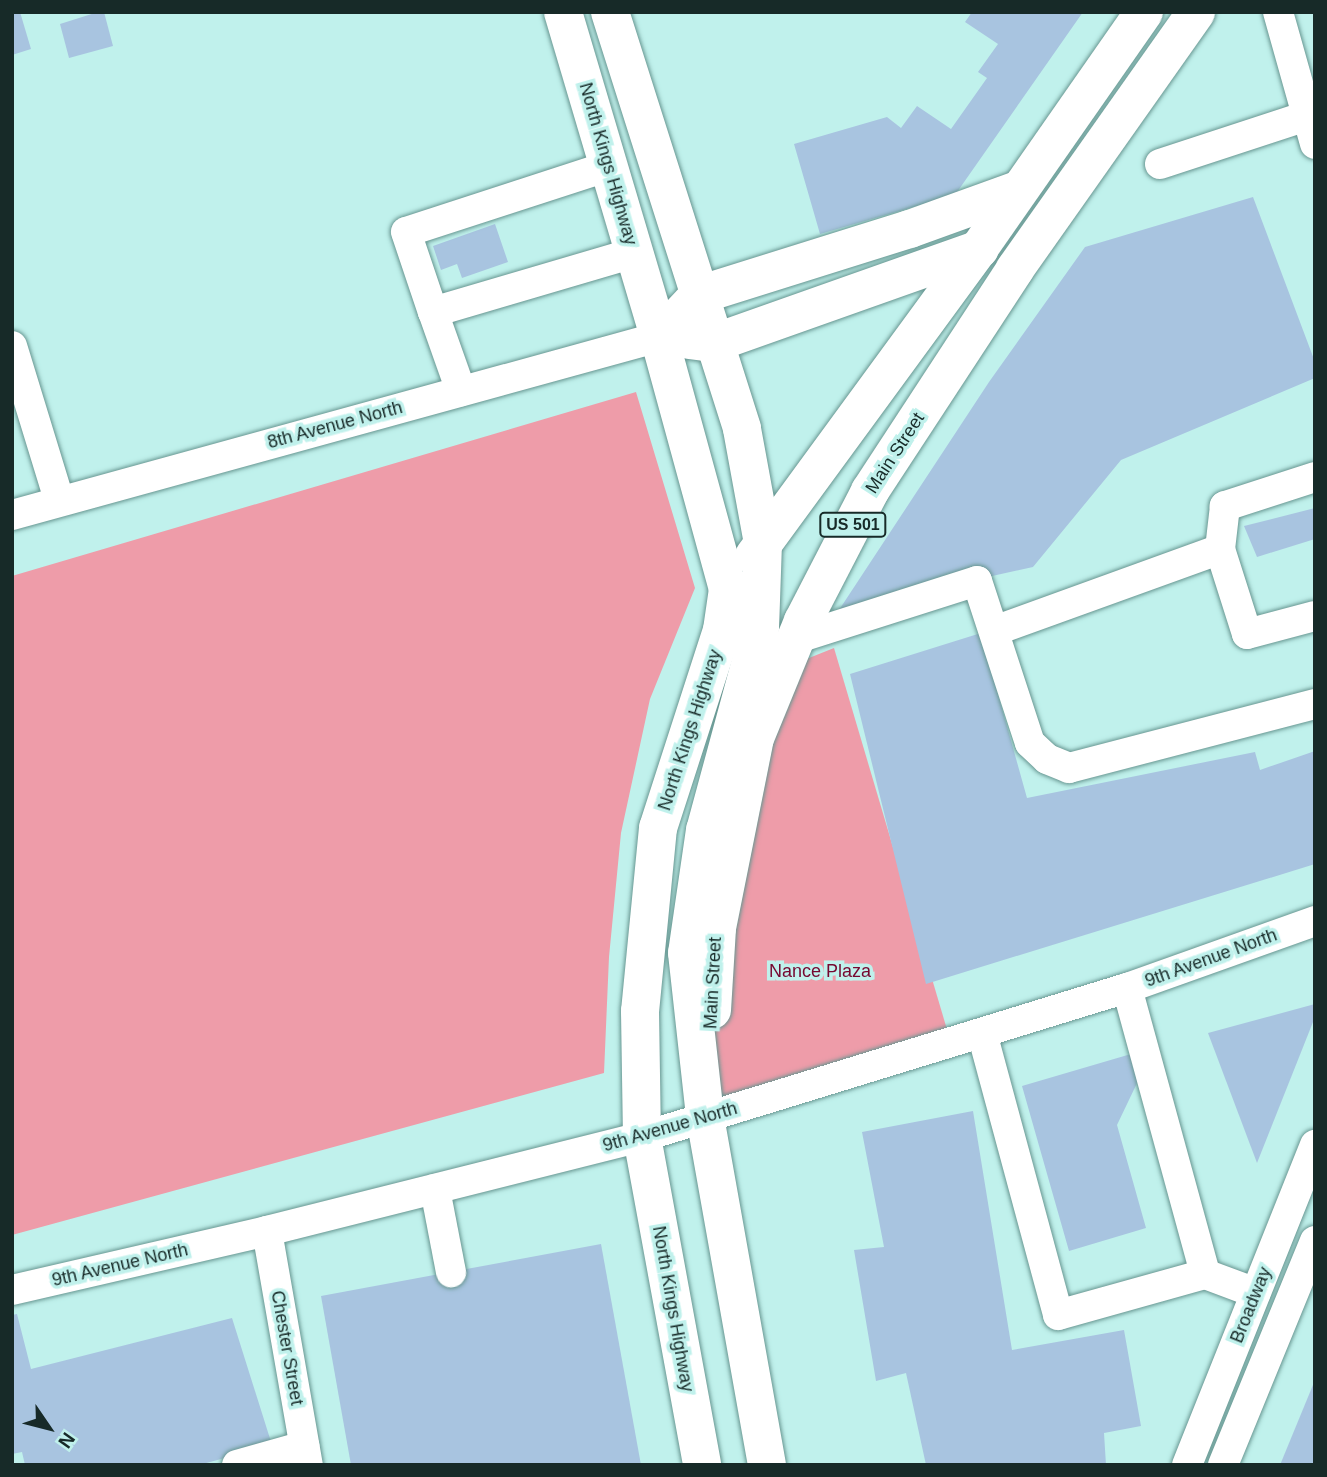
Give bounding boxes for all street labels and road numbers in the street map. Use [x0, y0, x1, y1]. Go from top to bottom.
street label: North Kings Highway [574, 80, 642, 248]
street label: 8th Avenue North [265, 396, 405, 454]
street label: Main Street [861, 409, 929, 497]
road number: US 501 [818, 512, 888, 538]
street label: North Kings Highway [654, 647, 726, 813]
street label: 9th Avenue North [1142, 924, 1280, 992]
street label: Main Street [700, 936, 726, 1030]
street label: 9th Avenue North [600, 1097, 740, 1157]
street label: North Kings Highway [648, 1224, 698, 1394]
street label: 9th Avenue North [49, 1239, 191, 1291]
street label: Broadway [1226, 1264, 1276, 1346]
street label: Chester Street [266, 1289, 308, 1407]

